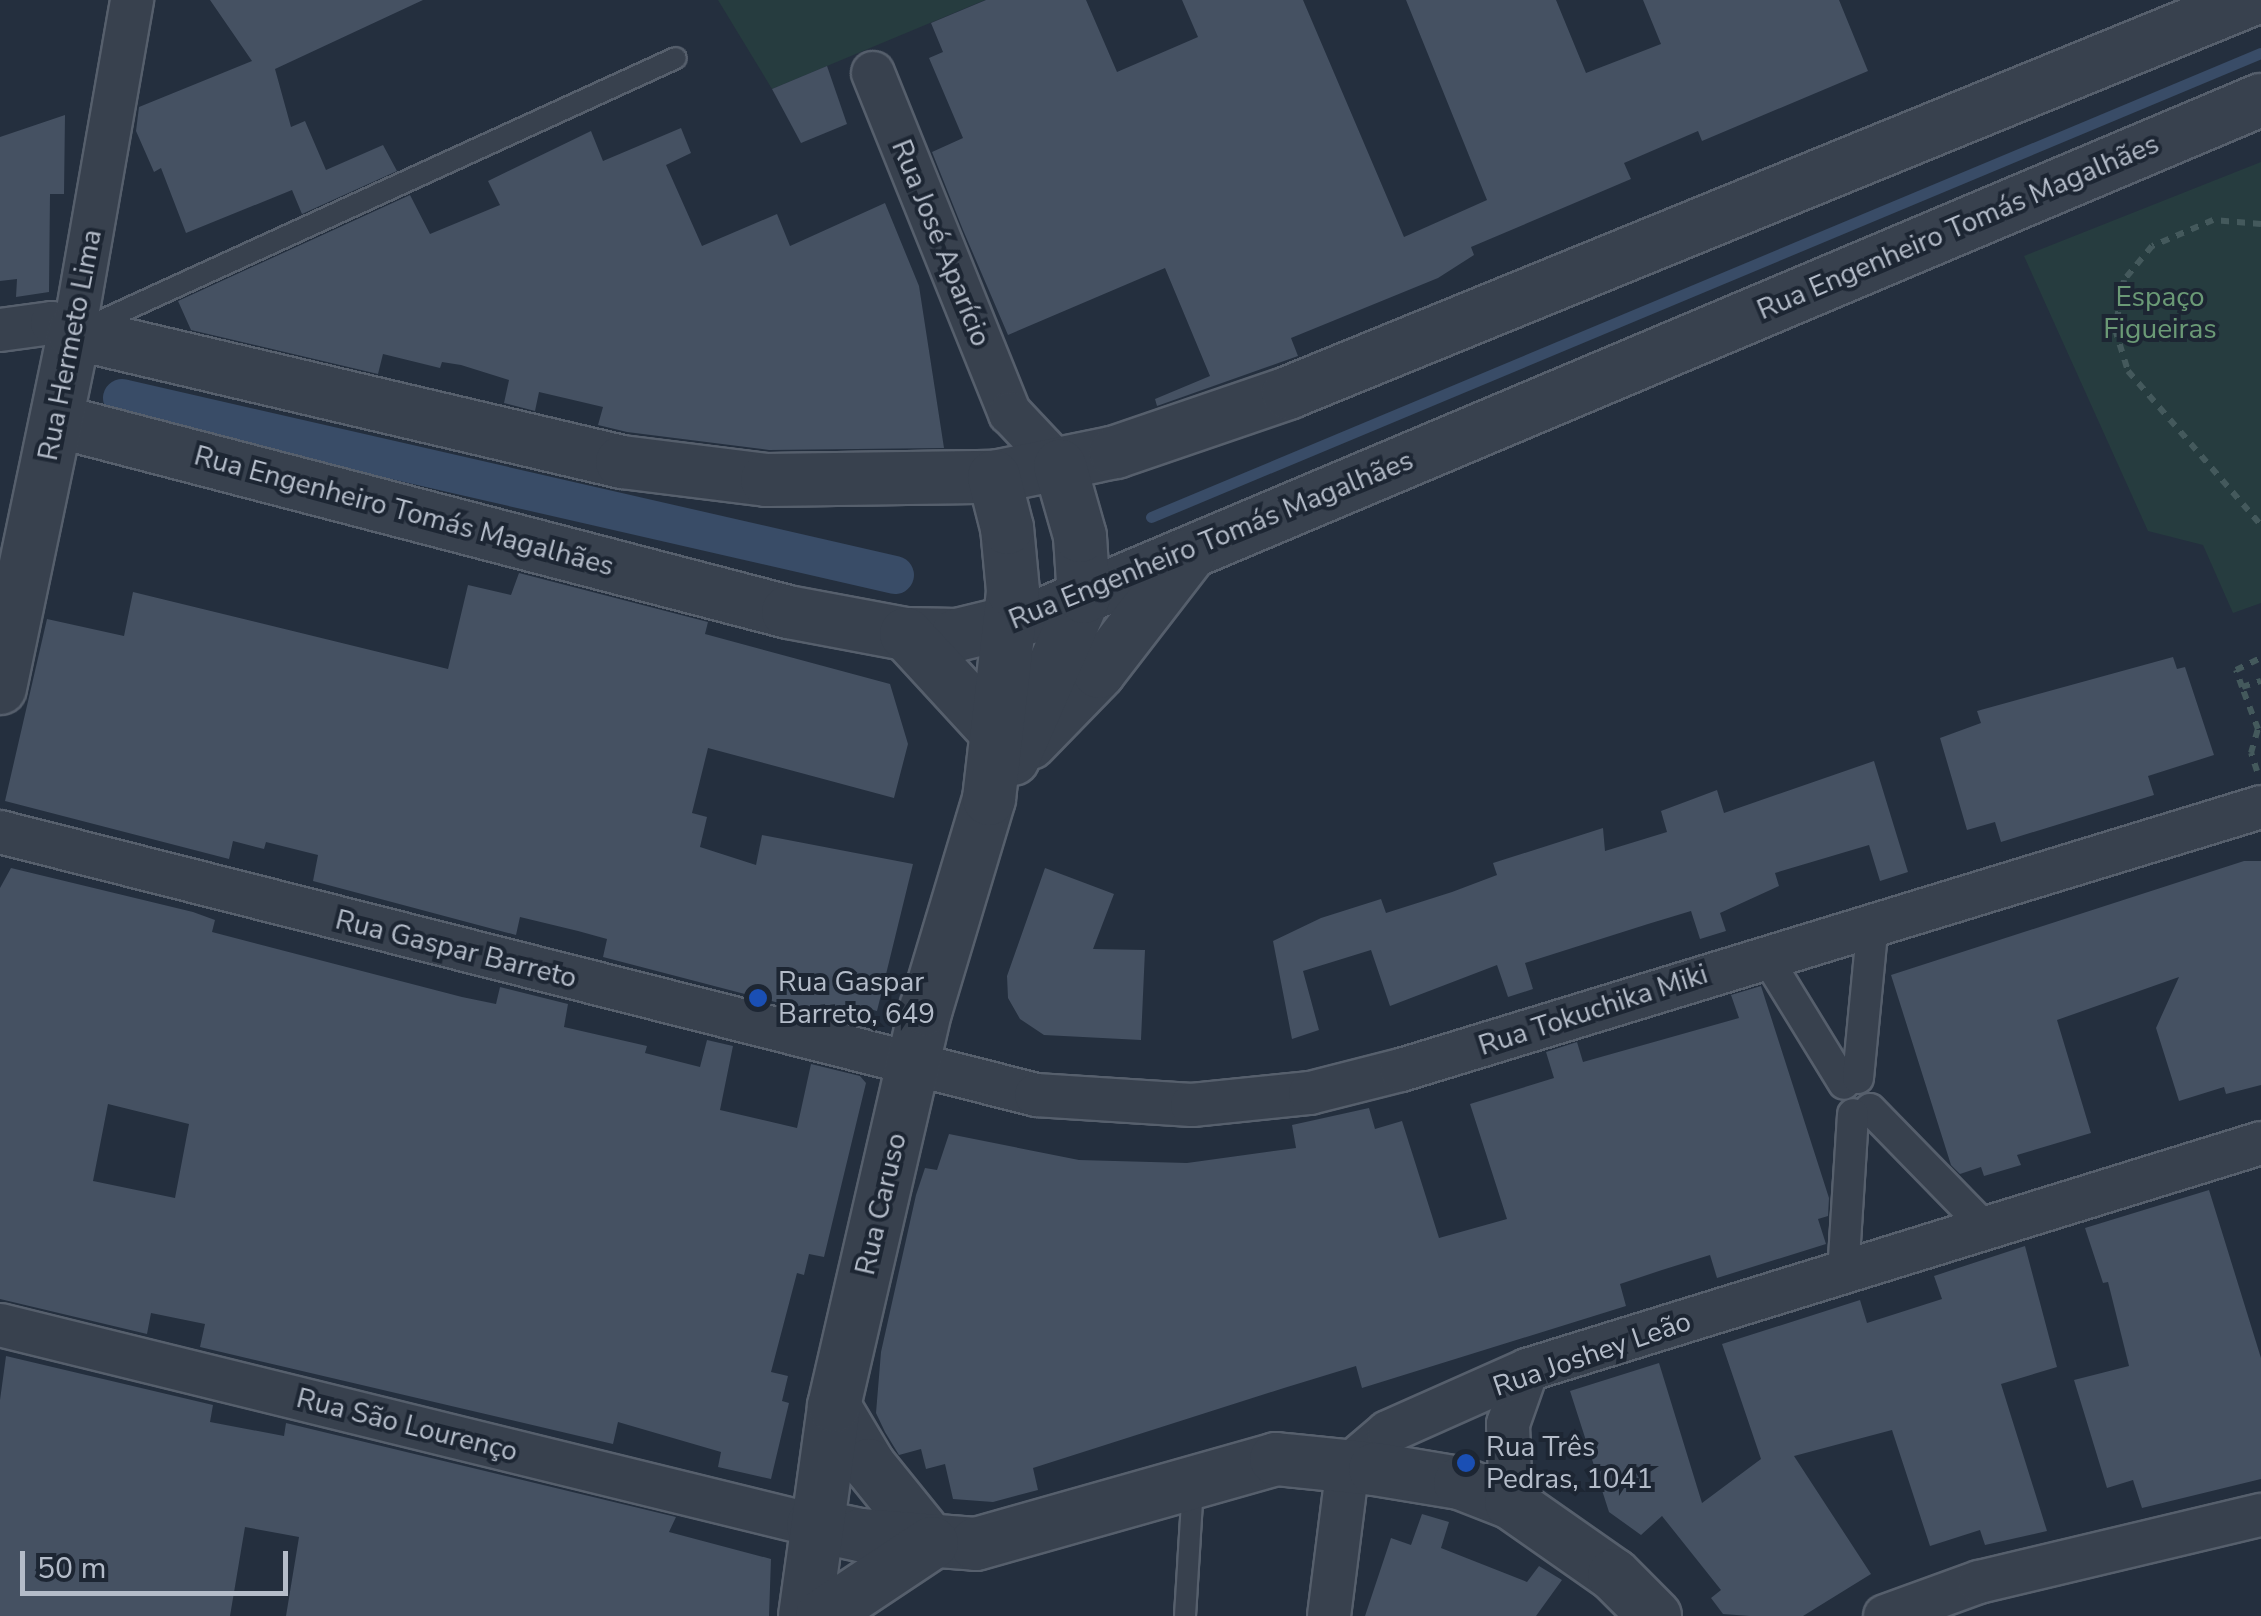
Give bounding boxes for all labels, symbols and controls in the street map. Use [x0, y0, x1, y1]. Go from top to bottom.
street label: Rua Engenheiro Tomás Magalhães [1752, 127, 2164, 327]
street label: Rua José Aparício [884, 135, 998, 351]
street label: Rua Hermeto Lima [31, 227, 109, 463]
park label: Espaço Figueiras [2103, 280, 2217, 346]
street label: Rua Engenheiro Tomás Magalhães [191, 439, 617, 583]
street label: Rua Engenheiro Tomás Magalhães [1004, 443, 1418, 637]
street label: Rua Gaspar Barreto [332, 903, 580, 995]
street label: Rua Tokuchika Miki [1474, 957, 1712, 1063]
place label: Rua Gaspar Barreto, 649 [778, 965, 935, 1031]
marker: Rua Gaspar Barreto, 649 [747, 987, 769, 1009]
street label: Rua Caruso [848, 1130, 914, 1278]
street label: Rua Joshey Leão [1489, 1304, 1695, 1404]
street label: Rua São Lourenço [293, 1381, 521, 1469]
place label: Rua Três Pedras, 1041 [1486, 1430, 1653, 1496]
marker: Rua Três Pedras, 1041 [1455, 1452, 1477, 1474]
scale bar [25, 1531, 292, 1593]
text: 50 m [37, 1548, 106, 1589]

